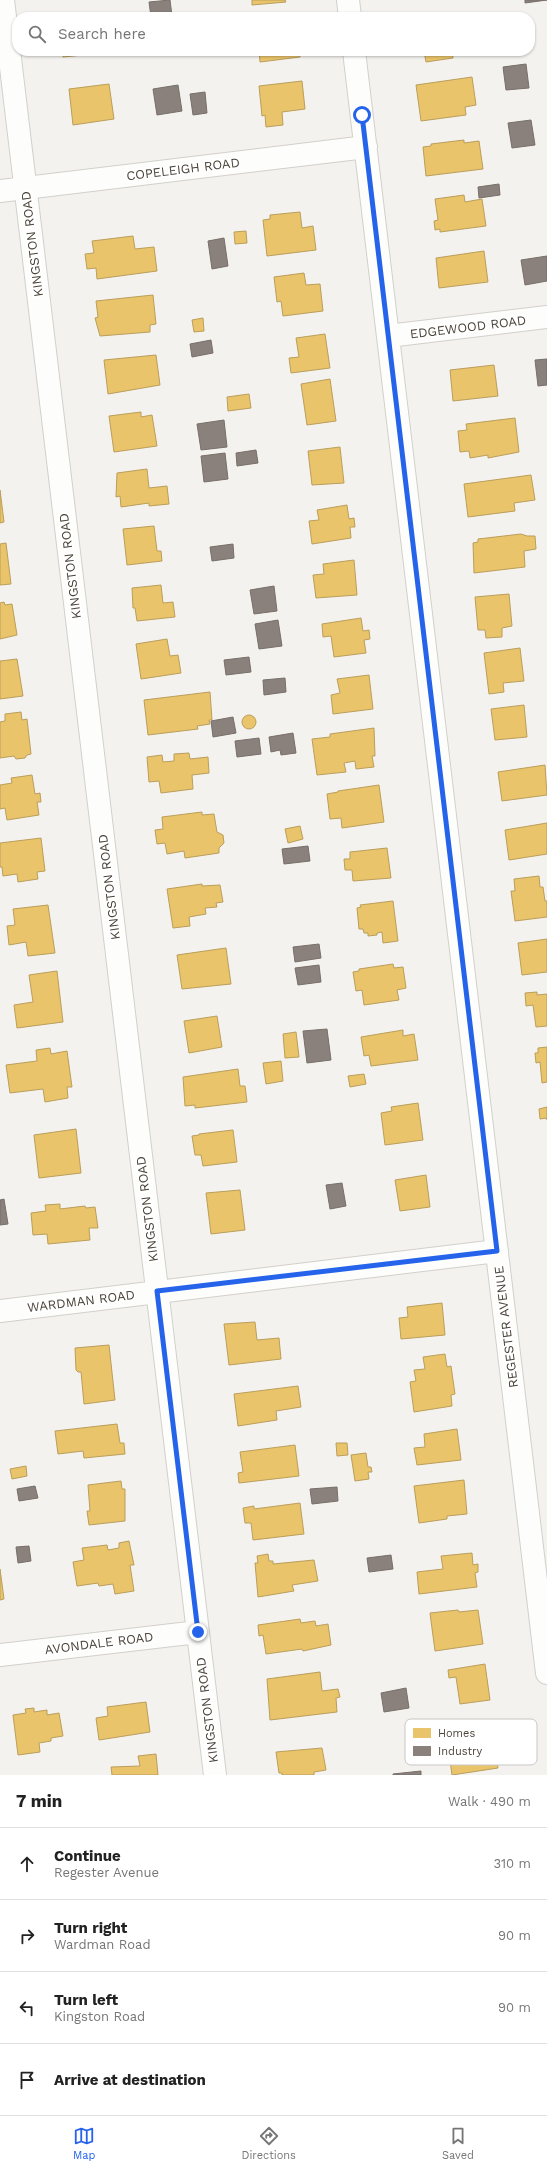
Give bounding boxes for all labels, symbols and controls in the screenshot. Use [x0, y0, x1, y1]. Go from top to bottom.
search box [12, 12, 535, 56]
icon: search [26, 23, 48, 45]
text: Search here [58, 25, 146, 43]
route start [353, 106, 371, 124]
street label: COPELEIGH ROAD [125, 155, 241, 183]
street label: KINGSTON ROAD [18, 190, 46, 298]
street label: EDGEWOOD ROAD [409, 312, 527, 342]
street label: KINGSTON ROAD [56, 512, 84, 620]
street label: KINGSTON ROAD [95, 833, 123, 941]
street label: KINGSTON ROAD [133, 1155, 161, 1263]
street label: REGESTER AVENUE [491, 1265, 521, 1389]
street label: WARDMAN ROAD [26, 1287, 136, 1315]
route end [189, 1623, 207, 1641]
street label: AVONDALE ROAD [44, 1629, 154, 1657]
street label: KINGSTON ROAD [193, 1656, 221, 1764]
legend [405, 1719, 537, 1765]
text: Homes [438, 1727, 475, 1740]
text: Industry [438, 1745, 483, 1758]
text: 7 min [16, 1791, 62, 1811]
text: Walk · 490 m [448, 1794, 531, 1809]
text: Continue [54, 1847, 121, 1865]
icon: ahead [16, 1853, 38, 1875]
text: 310 m [493, 1856, 531, 1871]
text: Regester Avenue [54, 1865, 159, 1880]
text: Turn right [54, 1919, 127, 1937]
icon: right [16, 1925, 38, 1947]
text: 90 m [498, 1928, 531, 1943]
text: Wardman Road [54, 1937, 151, 1952]
text: Turn left [54, 1991, 118, 2009]
icon: left [16, 1997, 38, 2019]
text: 90 m [498, 2000, 531, 2015]
text: Kingston Road [54, 2009, 145, 2024]
icon: arrive [16, 2069, 38, 2091]
text: Arrive at destination [54, 2071, 206, 2089]
tab: Map [73, 2125, 95, 2162]
tab: Directions [242, 2125, 296, 2162]
tab: Saved [442, 2125, 474, 2162]

